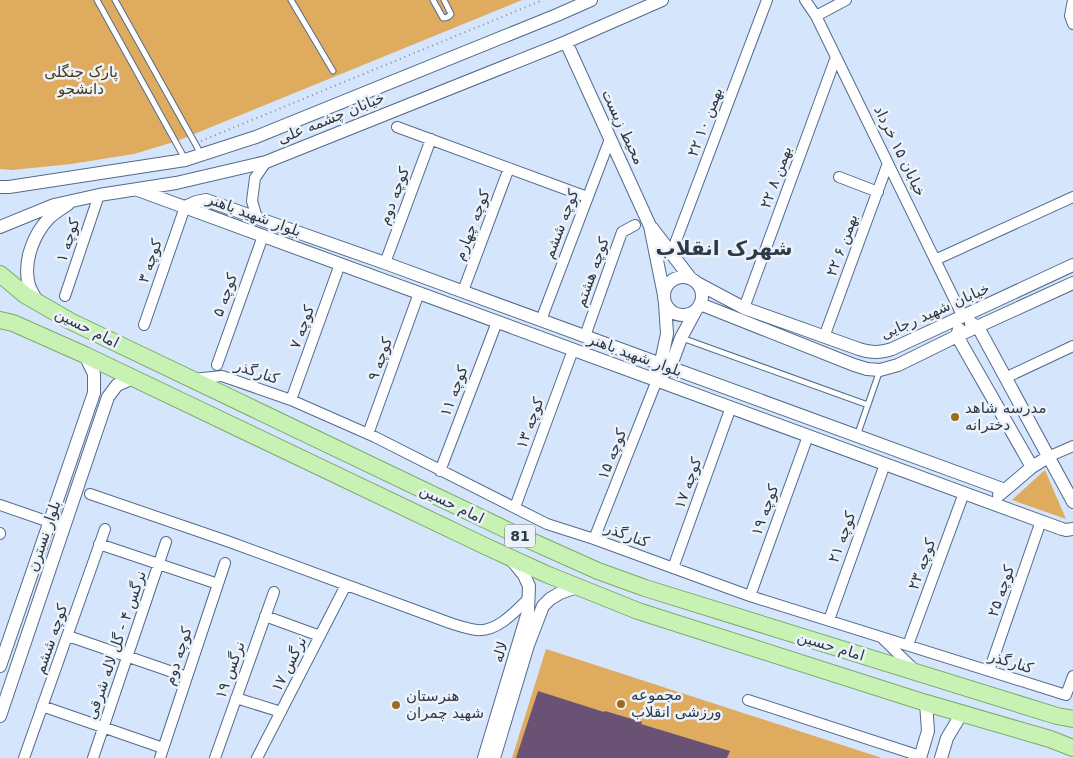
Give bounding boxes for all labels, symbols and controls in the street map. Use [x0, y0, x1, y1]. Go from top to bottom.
park label: پارک جنگلی دانشجو [44, 63, 118, 98]
street label: ۲۲ بهمن ۱۰ [684, 85, 726, 159]
street label: محیط زیست [598, 87, 648, 167]
street label: خیابان چشمه علی [275, 88, 387, 148]
street label: خیابان ۱۵ خرداد [870, 103, 930, 199]
street label: ۲۲ بهمن ۸ [756, 143, 796, 211]
street label: کوچه دوم [375, 164, 413, 227]
street label: کوچه چهارم [450, 186, 494, 263]
street label: کوچه ششم [540, 186, 583, 261]
street label: بلوار شهید باهنر [203, 189, 304, 240]
street label: ۲۲ بهمن ۶ [822, 211, 862, 279]
street label: کوچه ۱ [52, 215, 84, 264]
street label: کوچه هشتم [571, 234, 613, 309]
street label: کوچه ۳ [134, 236, 166, 285]
district label: شهرک انقلاب [656, 236, 792, 260]
street label: کوچه ۵ [209, 270, 241, 319]
street label: خیابان شهید رجایی [878, 279, 992, 343]
street label: کوچه ۷ [286, 302, 318, 351]
street label: امام حسین [52, 304, 122, 352]
street label: بلوار شهید باهنر [584, 329, 685, 380]
street label: کوچه ۹ [364, 334, 396, 383]
street label: کنارگذر [231, 356, 282, 388]
street label: کوچه ۱۱ [436, 362, 472, 419]
street label: کوچه ۱۳ [512, 394, 548, 451]
place label: مدرسه شاهد دخترانه [965, 399, 1046, 434]
marker: مدرسه شاهد دخترانه [949, 411, 961, 423]
street label: کوچه ۱۵ [594, 425, 631, 482]
street label: کوچه ۱۷ [670, 454, 706, 511]
street label: امام حسین [417, 481, 487, 527]
street label: کوچه ۱۹ [747, 481, 783, 538]
street label: بلوار نسترن [23, 498, 65, 574]
street label: کوچه ۲۱ [824, 508, 860, 565]
street label: کنارگذر [601, 518, 652, 552]
road number: 81 [505, 524, 535, 548]
street label: کوچه ۲۳ [904, 535, 940, 592]
street label: کوچه ۲۵ [984, 562, 1018, 619]
street label: نرگس ۴ - گل لاله شرقی [82, 568, 150, 722]
street label: کوچه ششم [31, 601, 72, 676]
street label: کوچه دوم [160, 624, 196, 687]
street label: امام حسین [795, 627, 867, 665]
street label: نرگس ۱۷ [267, 633, 311, 695]
street label: نرگس ۱۹ [211, 639, 249, 701]
street label: لاله [488, 639, 512, 665]
street label: کنارگذر [986, 646, 1036, 678]
place label: مجموعه ورزشی انقلاب [631, 686, 722, 721]
place label: هنرستان شهید چمران [406, 687, 484, 722]
marker: مجموعه ورزشی انقلاب [615, 698, 627, 710]
marker: هنرستان شهید چمران [390, 699, 402, 711]

